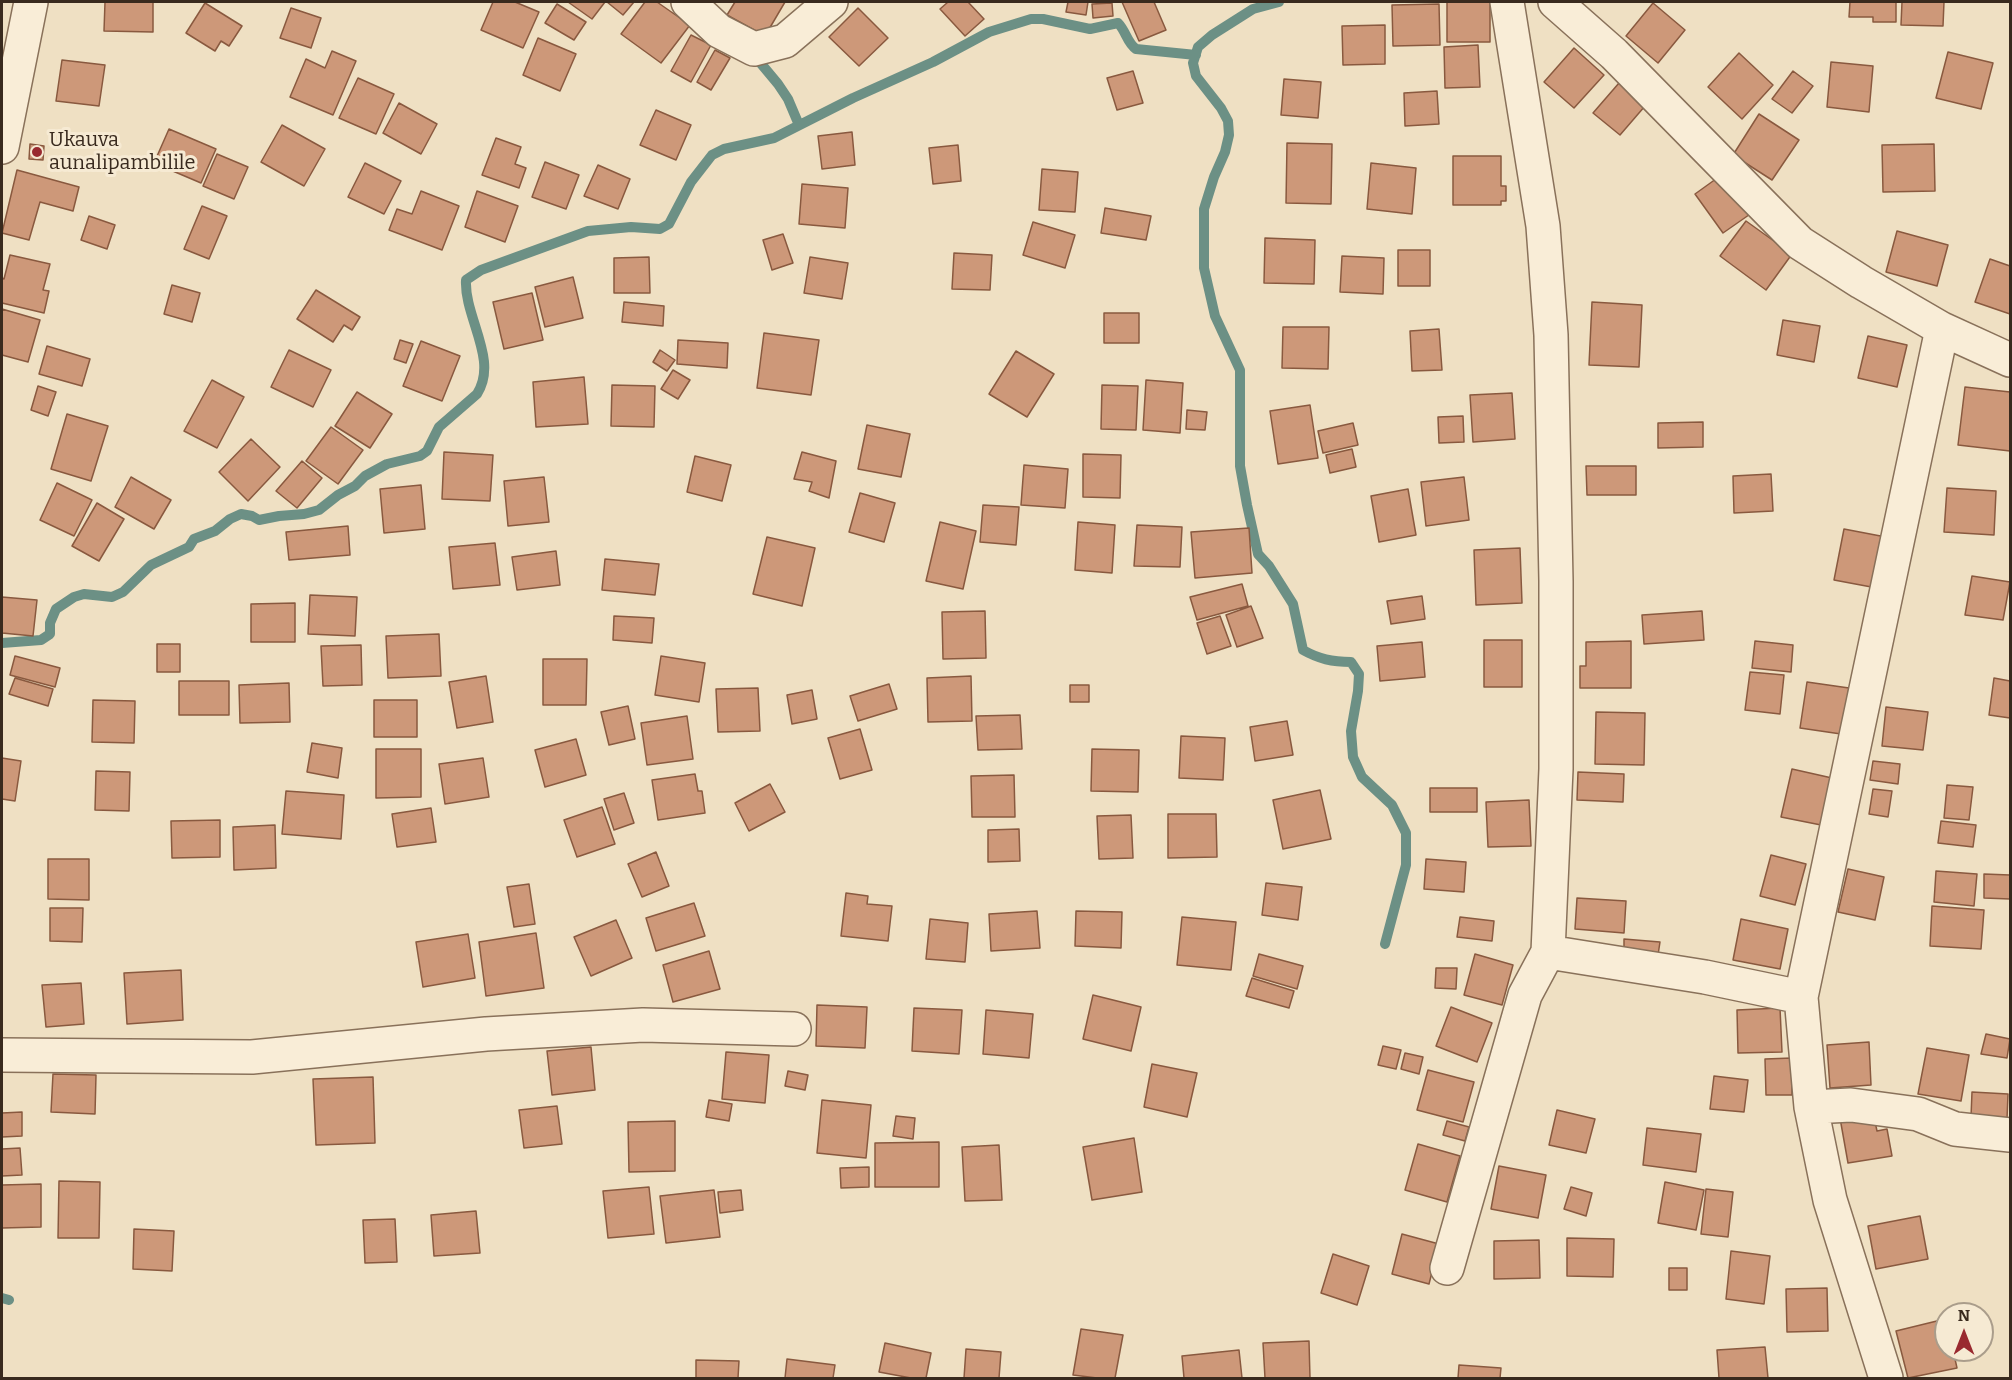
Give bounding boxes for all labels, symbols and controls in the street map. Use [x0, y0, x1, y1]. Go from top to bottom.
place label: Ukauva aunalipambilile [49, 128, 196, 175]
marker: Ukauva aunalipambilile [30, 145, 44, 159]
north arrow [1934, 1302, 1994, 1362]
text: N [1958, 1306, 1970, 1325]

